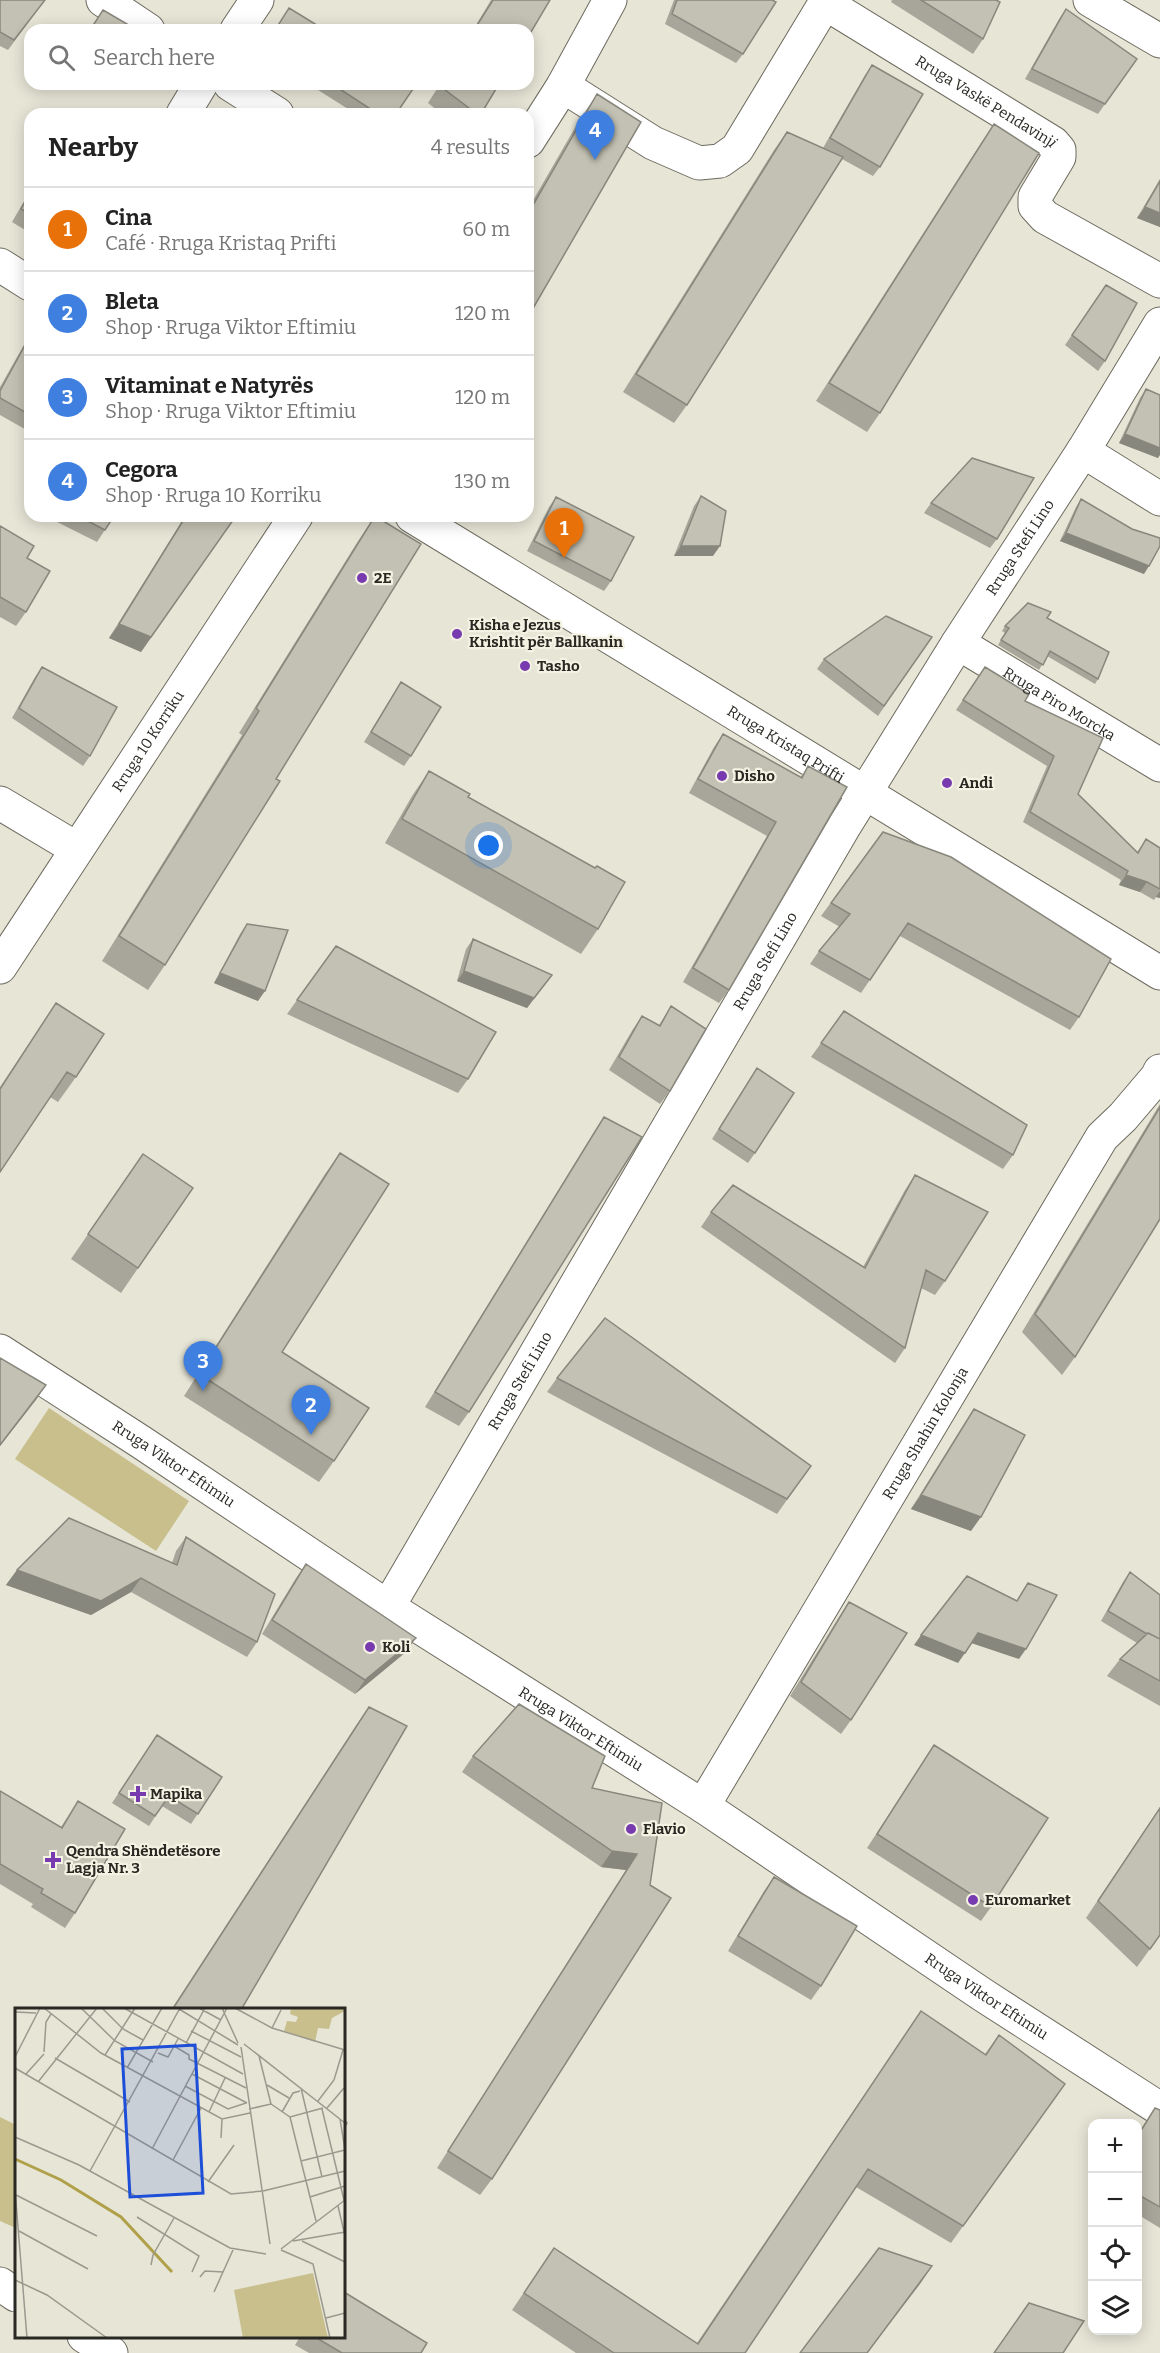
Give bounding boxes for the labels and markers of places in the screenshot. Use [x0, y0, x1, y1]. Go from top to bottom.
pin: 4 [576, 110, 614, 160]
pin: 1 [544, 508, 584, 558]
place label: 2E [374, 569, 392, 587]
marker: 2E [355, 571, 369, 585]
place label: Kisha e Jezus Krishtit për Ballkanin [469, 616, 623, 651]
marker: Kisha e Jezus Krishtit për Ballkanin [450, 627, 464, 641]
place label: Tasho [537, 657, 580, 675]
marker: Tasho [518, 659, 532, 673]
place label: Disho [734, 767, 775, 785]
marker: Disho [715, 769, 729, 783]
place label: Andi [959, 774, 993, 792]
marker: Andi [940, 776, 954, 790]
pin: 3 [184, 1342, 222, 1391]
pin: 2 [292, 1386, 330, 1435]
place label: Koli [382, 1638, 411, 1656]
marker: Koli [363, 1640, 377, 1654]
place label: Mapika [150, 1785, 203, 1803]
marker: Mapika [131, 1787, 145, 1801]
place label: Flavio [643, 1820, 686, 1838]
marker: Flavio [624, 1822, 638, 1836]
place label: Qendra Shëndetësore Lagja Nr. 3 [66, 1842, 220, 1877]
marker: Qendra Shëndetësore Lagja Nr. 3 [44, 1851, 62, 1869]
place label: Euromarket [985, 1891, 1071, 1909]
marker: Euromarket [966, 1893, 980, 1907]

